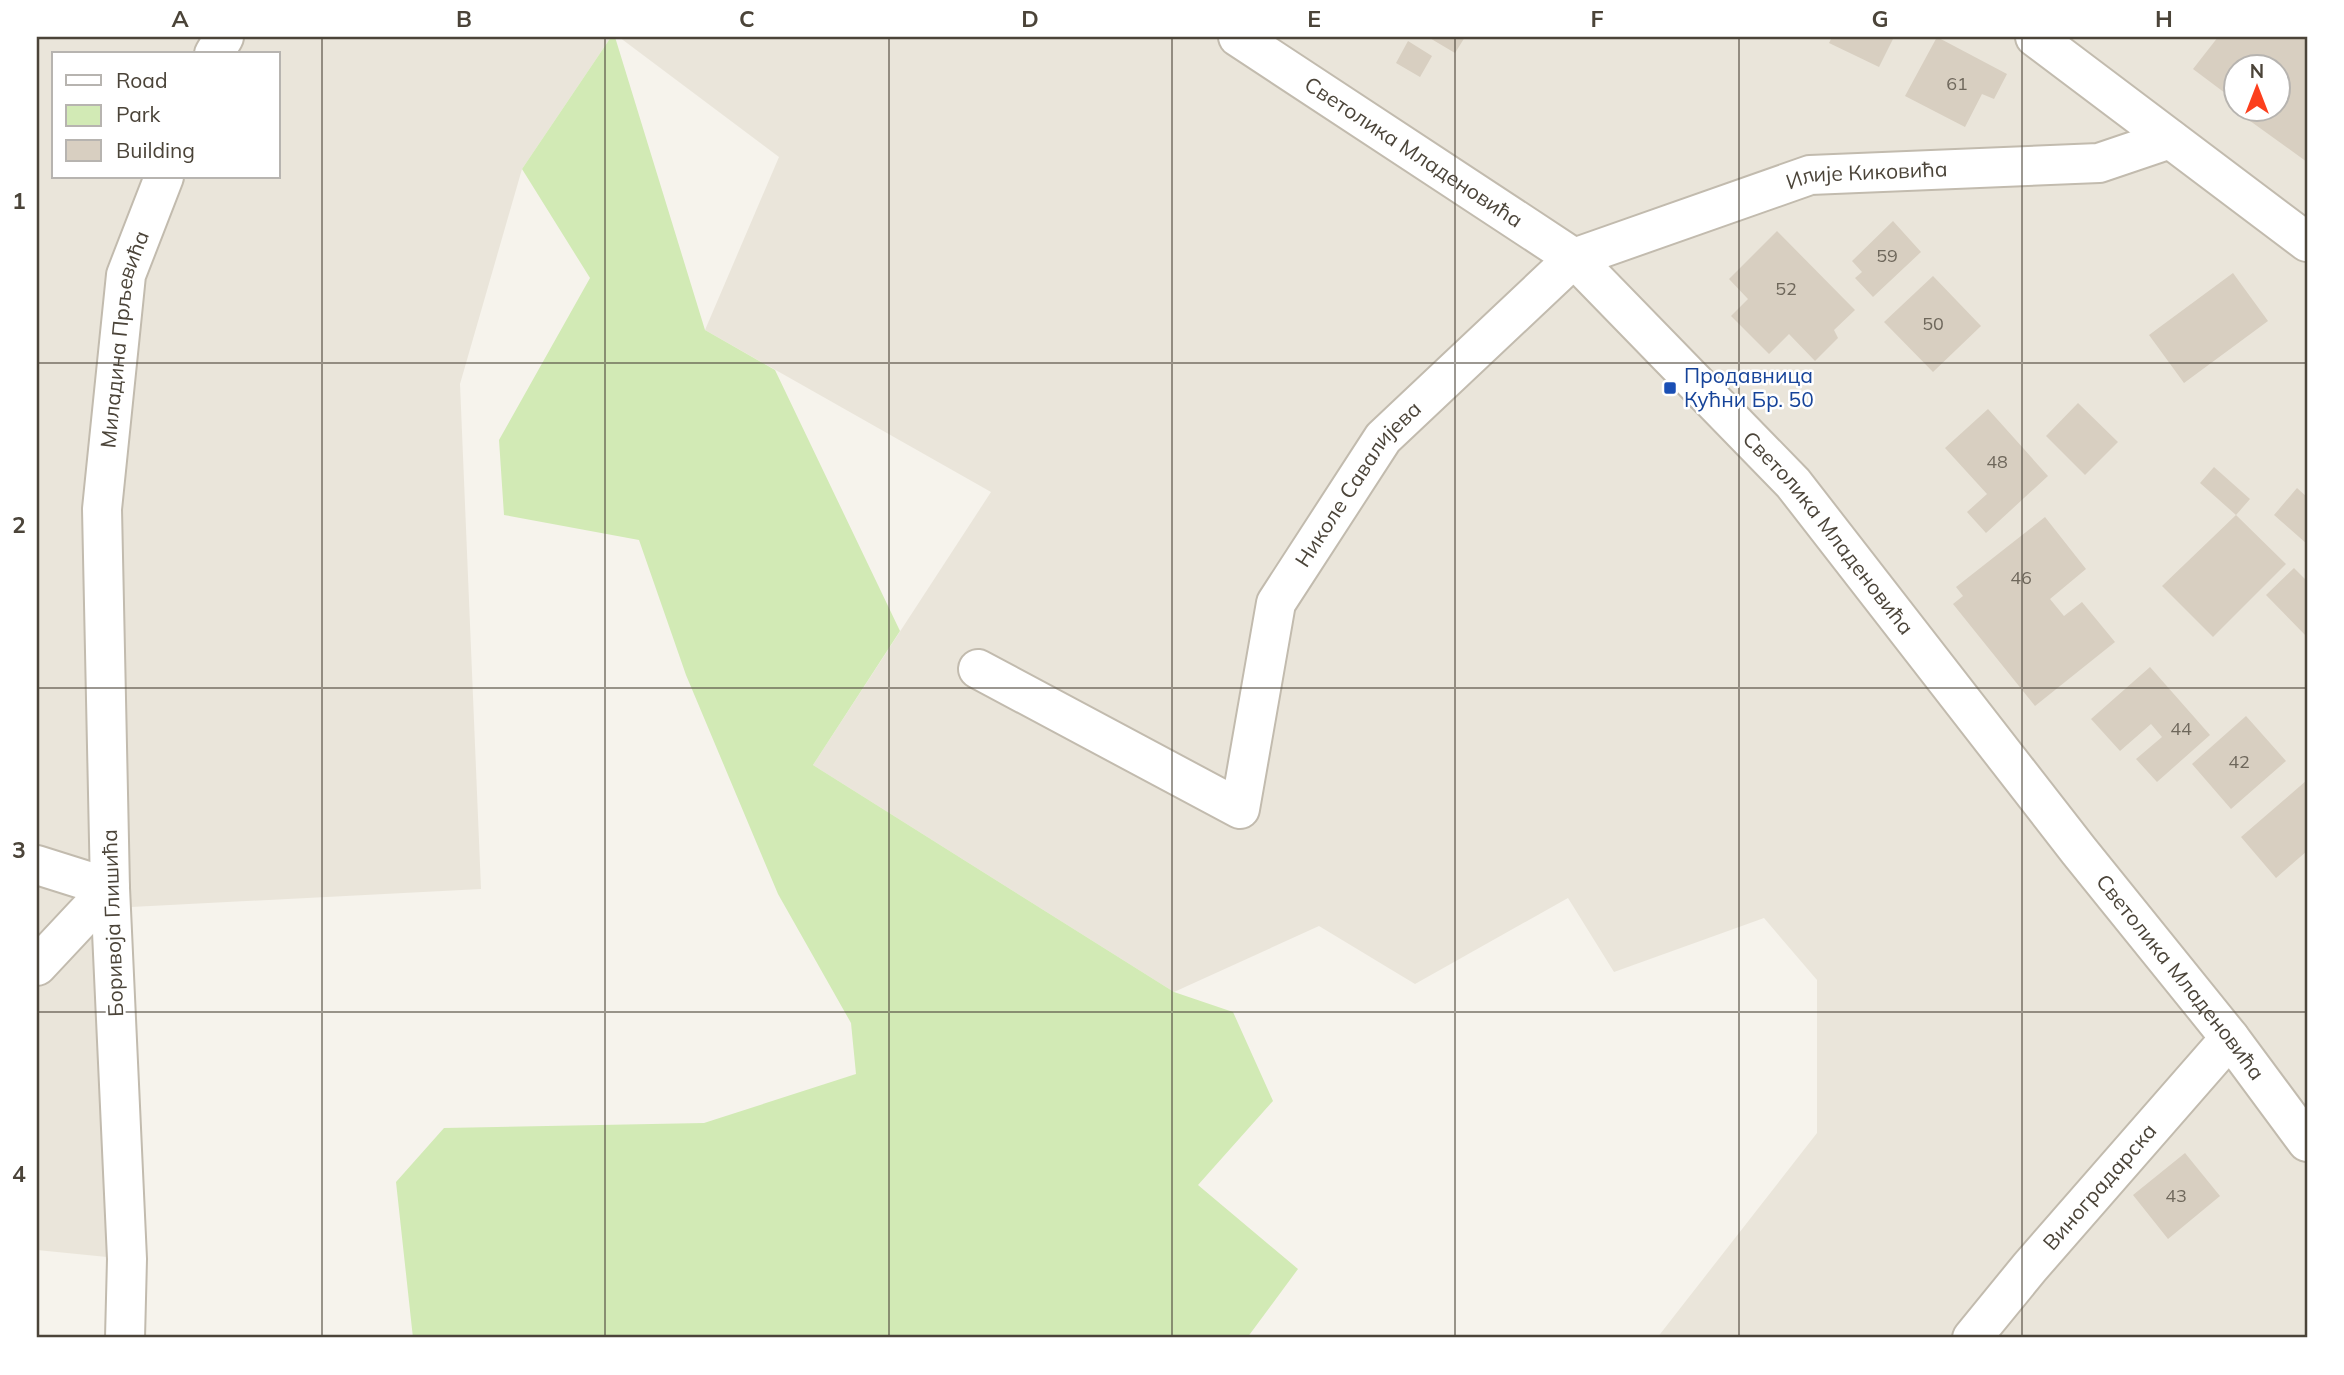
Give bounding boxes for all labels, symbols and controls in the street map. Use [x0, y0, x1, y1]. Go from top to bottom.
text: A [171, 4, 189, 33]
text: B [456, 4, 472, 33]
text: C [739, 4, 755, 33]
text: D [1021, 4, 1039, 33]
text: E [1307, 4, 1321, 33]
text: F [1590, 4, 1604, 33]
text: G [1871, 4, 1889, 33]
text: H [2155, 4, 2173, 33]
legend [52, 52, 280, 178]
north arrow [2222, 52, 2292, 122]
text: N [2250, 59, 2264, 83]
text: Road [116, 67, 167, 93]
street label: Светолика Младеновића [1300, 70, 1528, 233]
house number: 61 [1946, 72, 1968, 95]
text: Park [116, 101, 160, 127]
text: Building [116, 137, 195, 163]
street label: Илије Киковића [1782, 155, 1948, 194]
text: 1 [12, 186, 26, 215]
street label: Миладина Прљевића [94, 227, 154, 449]
house number: 59 [1876, 244, 1898, 267]
house number: 52 [1775, 277, 1797, 300]
house number: 50 [1922, 312, 1944, 335]
place label: Продавница Кућни Бр. 50 [1684, 362, 1814, 412]
marker: Продавница Кућни Бр. 50 [1662, 380, 1678, 396]
street label: Николе Савалијева [1289, 395, 1426, 572]
street label: Светолика Младеновића [1738, 425, 1920, 639]
house number: 48 [1986, 450, 2008, 473]
text: 2 [12, 510, 26, 539]
house number: 46 [2010, 566, 2032, 589]
house number: 44 [2170, 717, 2192, 740]
house number: 42 [2228, 750, 2250, 773]
street label: Боривоја Глишића [96, 829, 128, 1017]
text: 3 [12, 835, 26, 864]
street label: Светолика Младеновића [2091, 869, 2271, 1085]
street label: Виноградарска [2037, 1118, 2161, 1255]
text: 4 [12, 1159, 26, 1188]
house number: 43 [2165, 1184, 2187, 1207]

